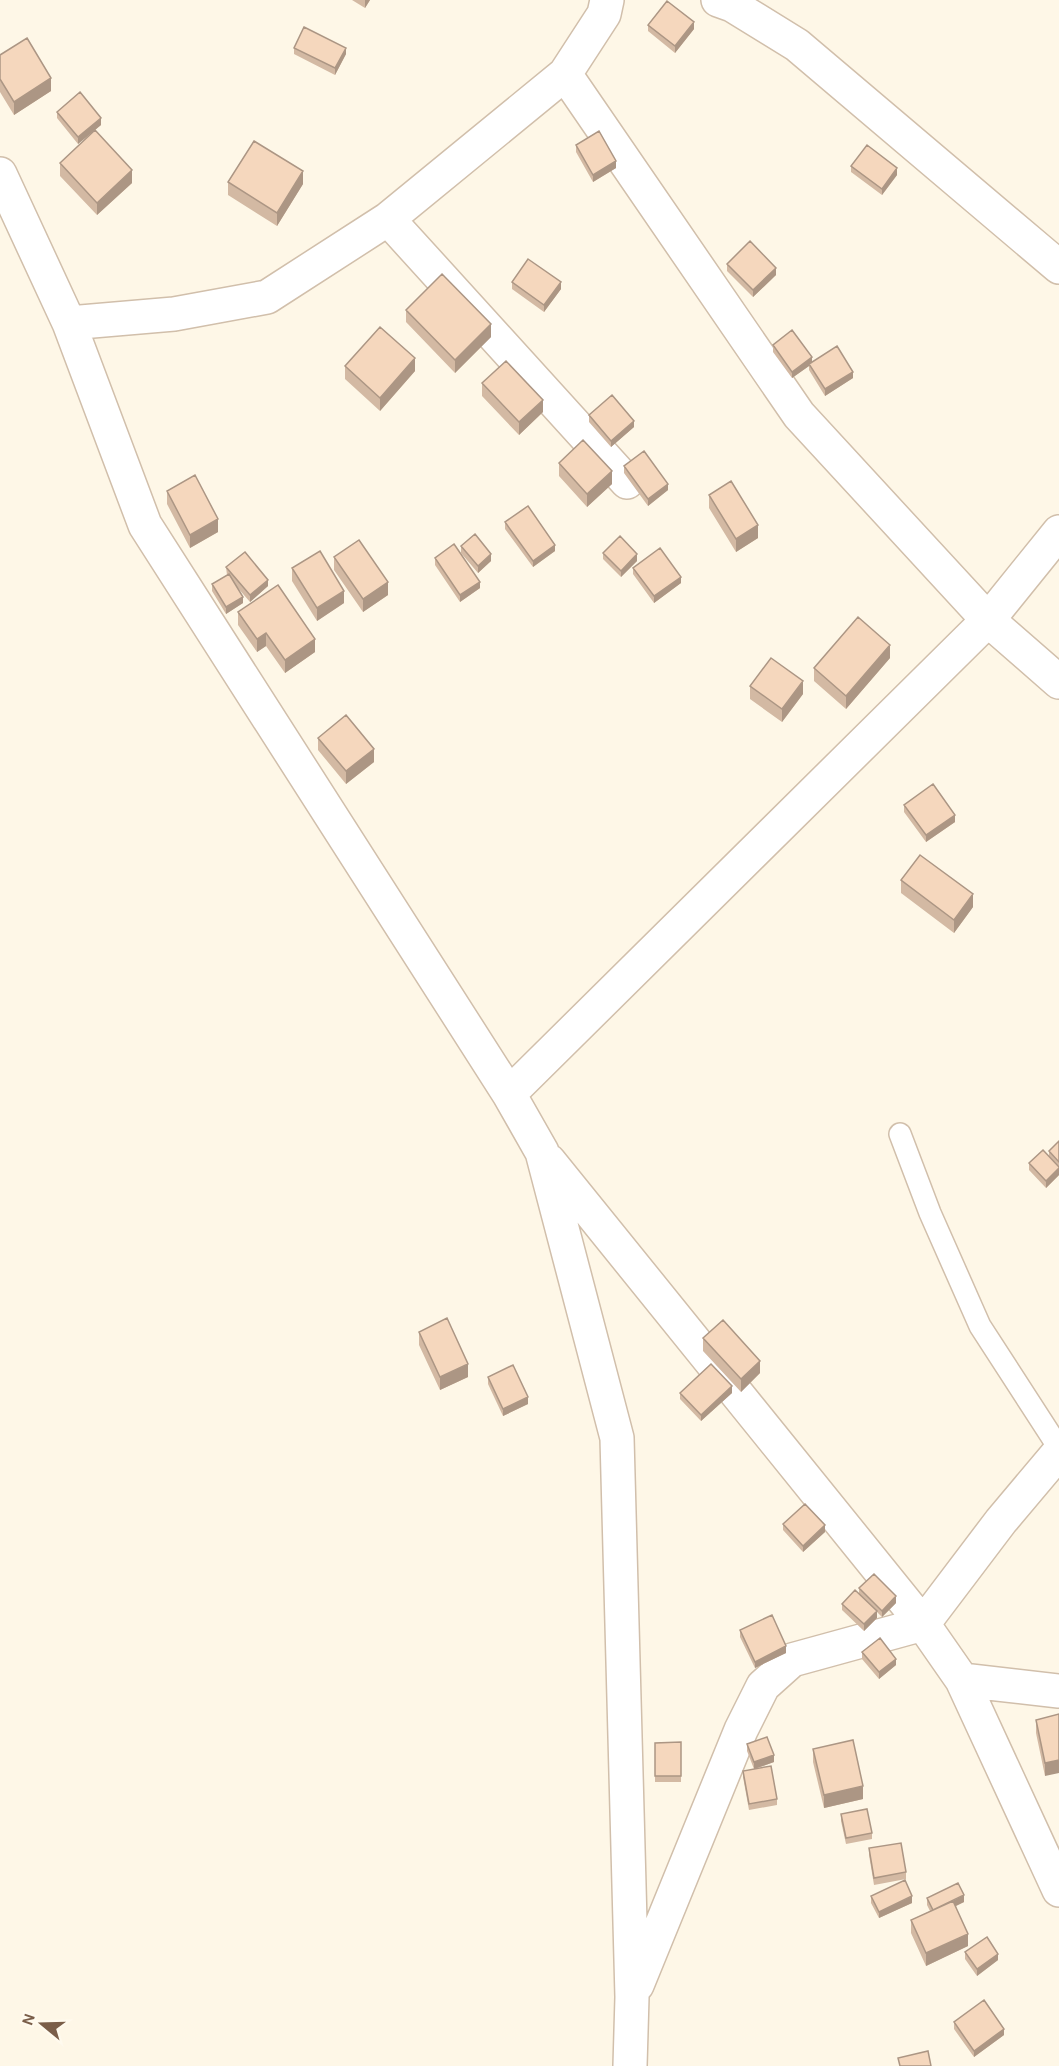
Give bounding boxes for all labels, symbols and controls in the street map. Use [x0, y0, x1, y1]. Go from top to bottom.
north arrow [12, 1994, 72, 2054]
text: N [17, 2011, 39, 2028]

